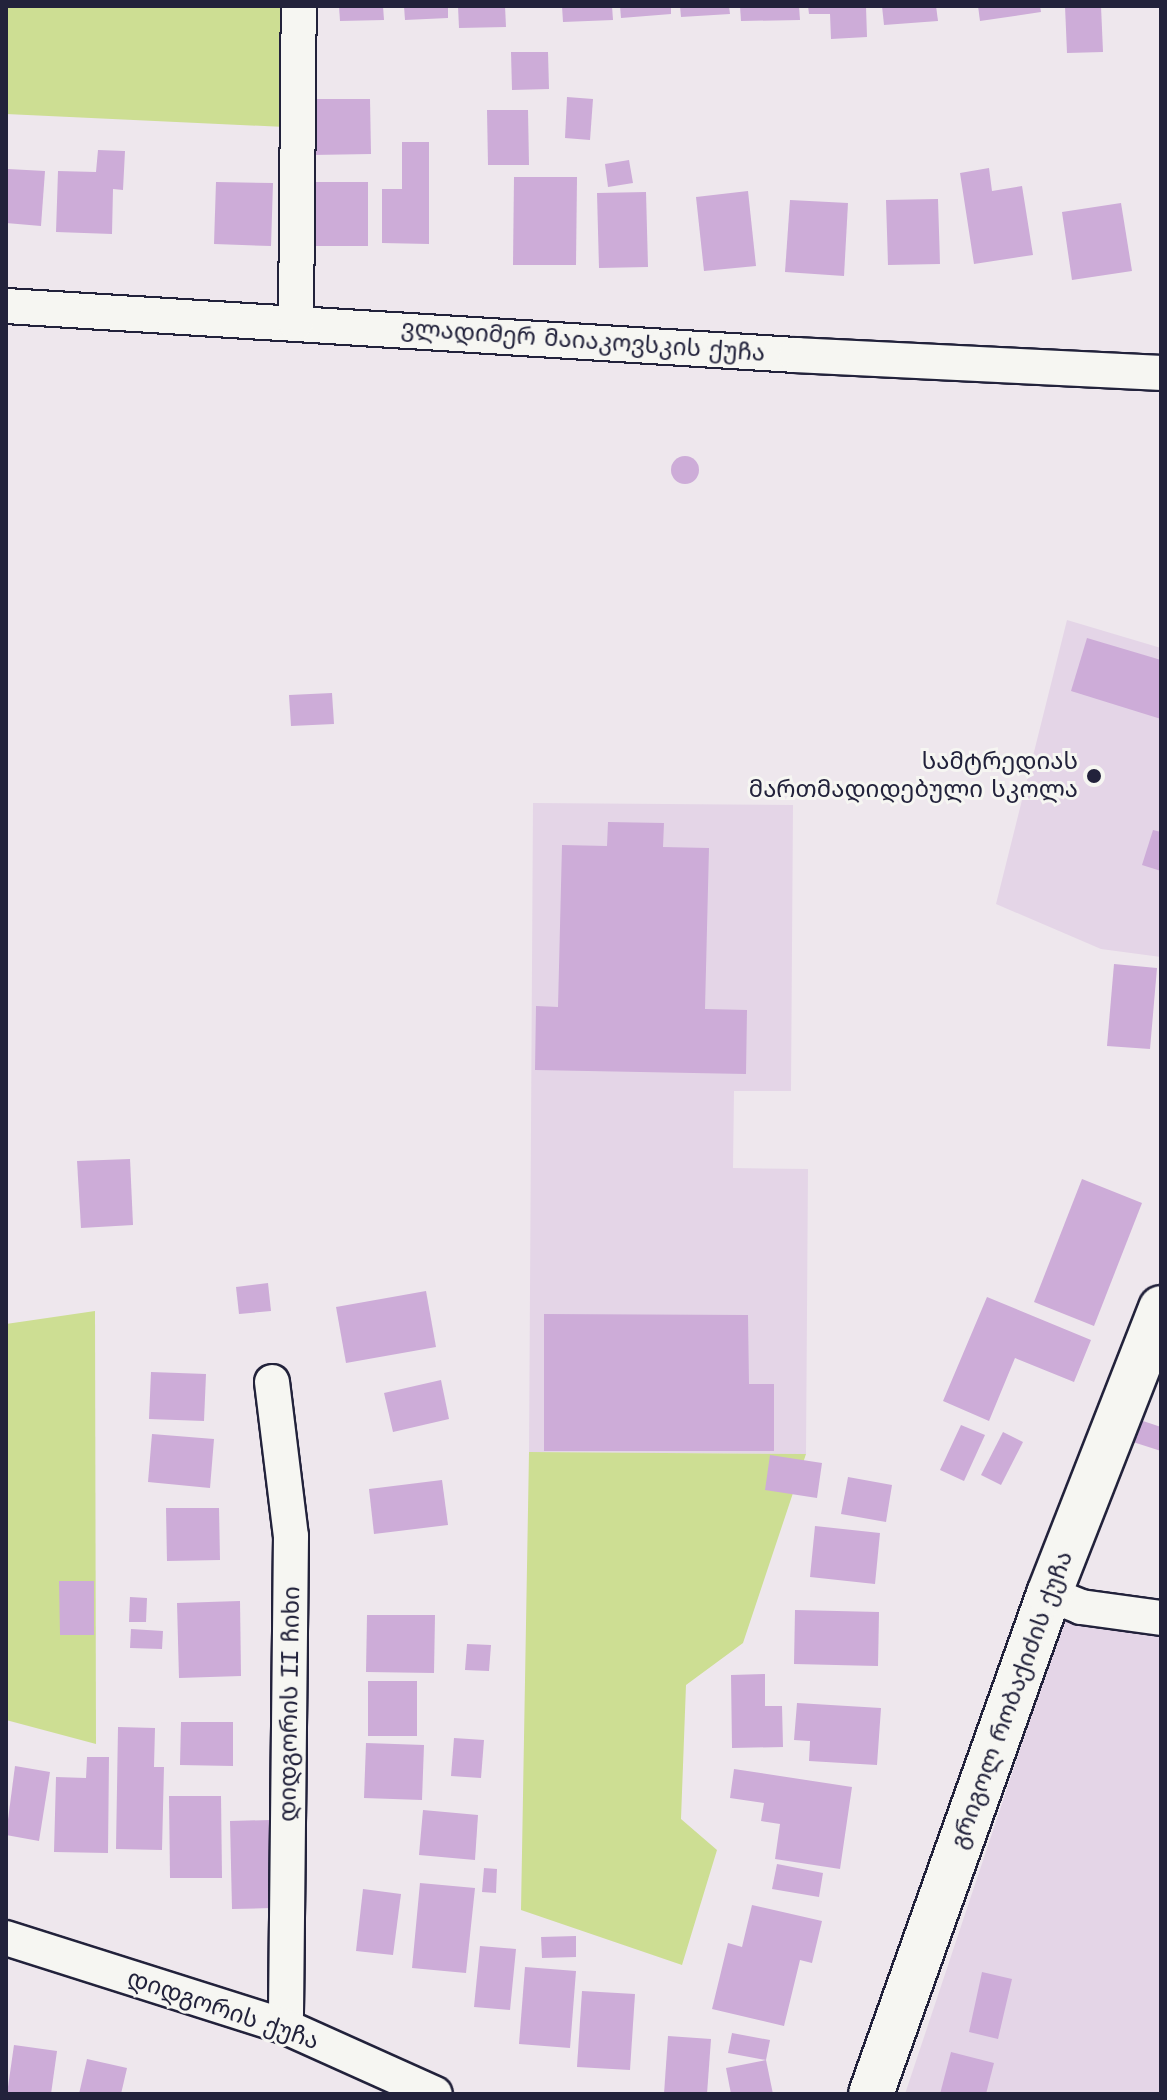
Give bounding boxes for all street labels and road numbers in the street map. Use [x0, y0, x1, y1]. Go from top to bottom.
street label: ვლადიმერ მაიაკოვსკის ქუჩა [400, 314, 766, 368]
street label: გრიგოლ რობაქიძის ქუჩა [945, 1547, 1079, 1853]
street label: დიდგორის II ჩიხი [274, 1586, 306, 1822]
street label: დიდგორის ქუჩა [124, 1964, 322, 2056]

